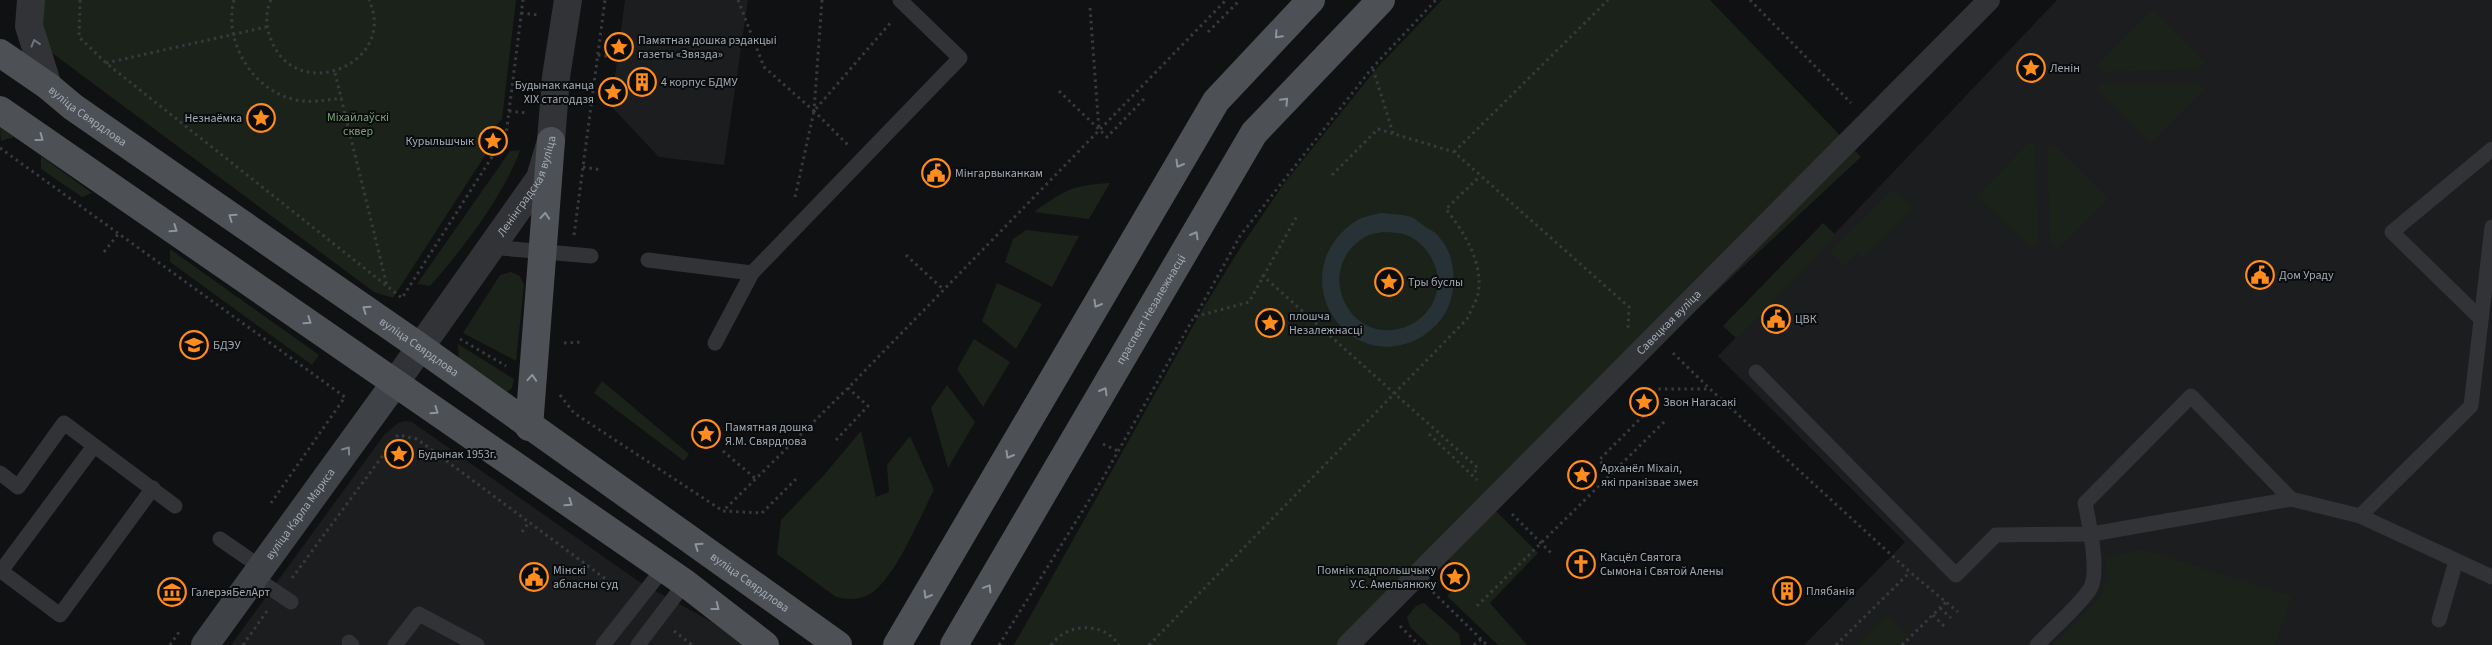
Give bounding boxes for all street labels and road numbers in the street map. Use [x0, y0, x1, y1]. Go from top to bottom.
street label: вуліца Свярдлова [44, 82, 130, 151]
street label: Ленінградская вуліца [493, 135, 560, 240]
street label: праспект Незалежнасці [1112, 251, 1190, 368]
street label: Савецкая вуліца [1633, 286, 1705, 359]
street label: вуліца Свярдлова [376, 313, 462, 381]
street label: вуліца Карла Маркса [262, 465, 339, 563]
street label: вуліца Свярдлова [707, 549, 793, 617]

